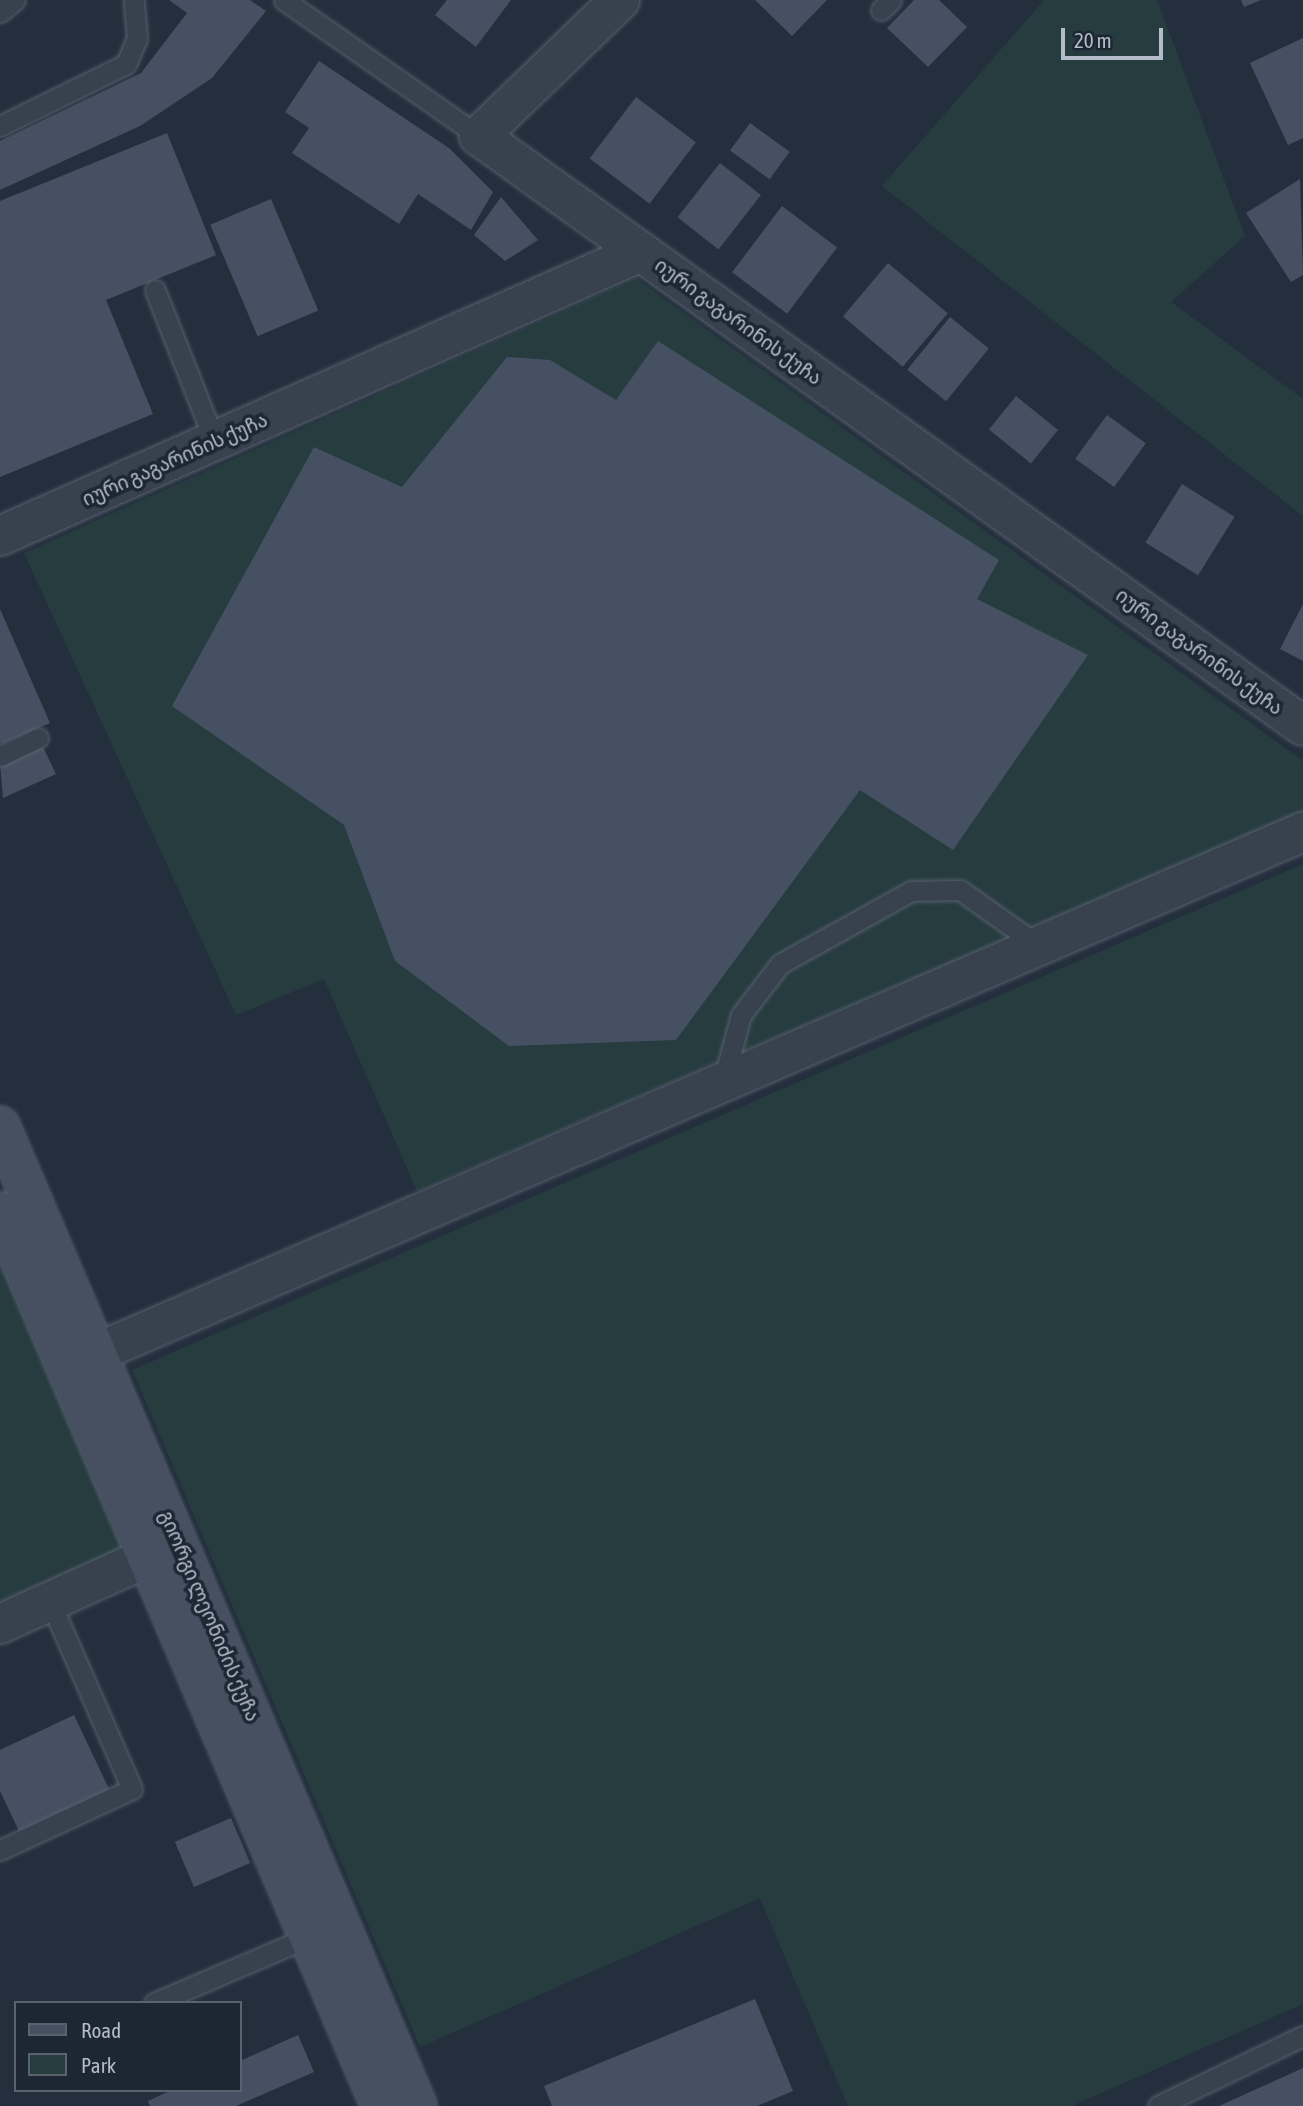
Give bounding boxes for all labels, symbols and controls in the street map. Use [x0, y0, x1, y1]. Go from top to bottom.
scale bar [1065, 14, 1166, 58]
text: 20 m [1074, 28, 1112, 52]
street label: იური გაგარინის ქუჩა [650, 254, 826, 390]
street label: იური გაგარინის ქუჩა [79, 409, 271, 511]
street label: იური გაგარინის ქუჩა [1111, 584, 1287, 720]
street label: გიორგი ლეონიძის ქუჩა [154, 1507, 264, 1725]
legend [14, 2001, 242, 2092]
text: Road [81, 2018, 121, 2042]
text: Park [81, 2053, 116, 2077]

